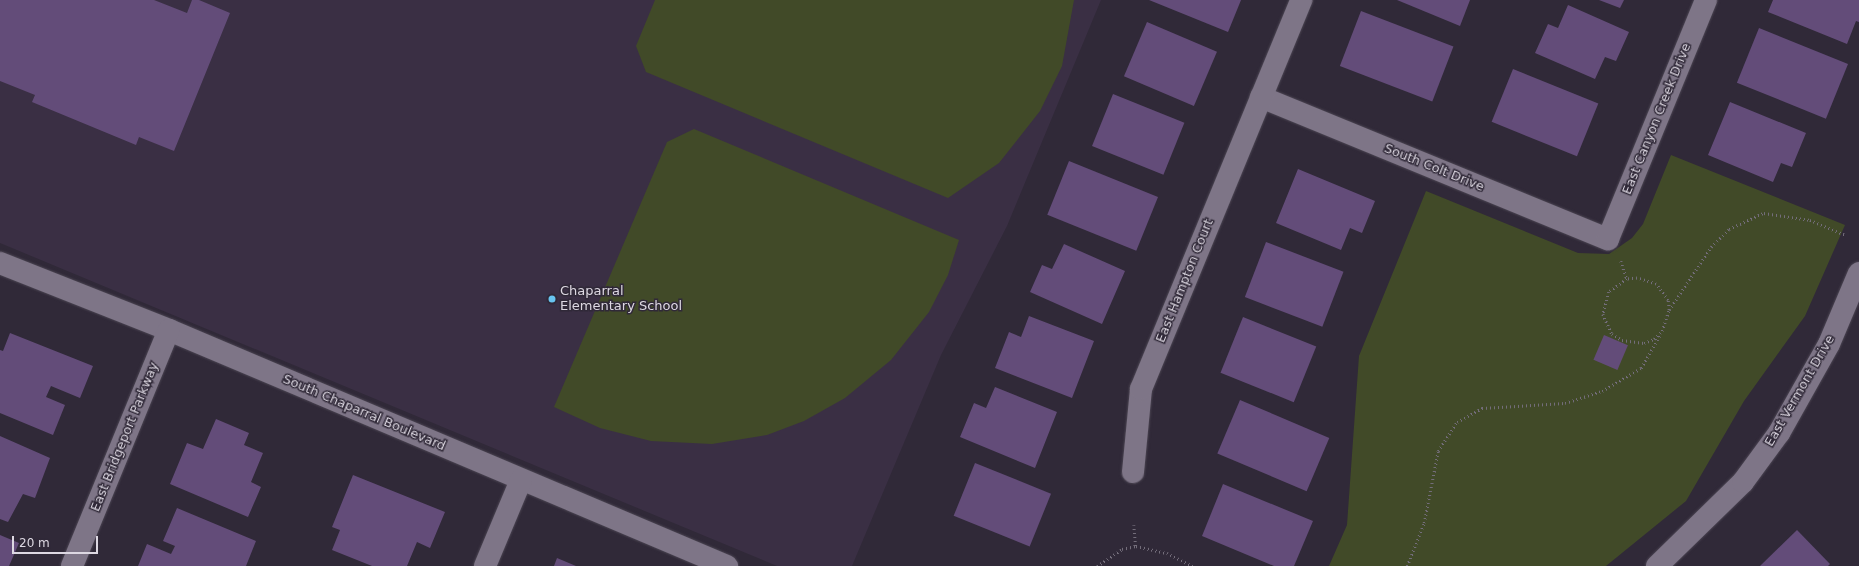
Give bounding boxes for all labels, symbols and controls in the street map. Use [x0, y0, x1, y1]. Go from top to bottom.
street label: East Canyon Creek Drive [1619, 41, 1695, 197]
street label: South Colt Drive [1382, 141, 1486, 195]
street label: East Hampton Court [1153, 217, 1217, 345]
place label: Chaparral Elementary School [560, 284, 682, 315]
marker: Chaparral Elementary School [547, 294, 557, 304]
street label: East Vermont Drive [1762, 333, 1838, 449]
street label: East Bridgeport Parkway [88, 360, 162, 514]
street label: South Chaparral Boulevard [280, 372, 448, 454]
scale bar [14, 528, 100, 554]
text: 20 m [19, 536, 50, 550]

